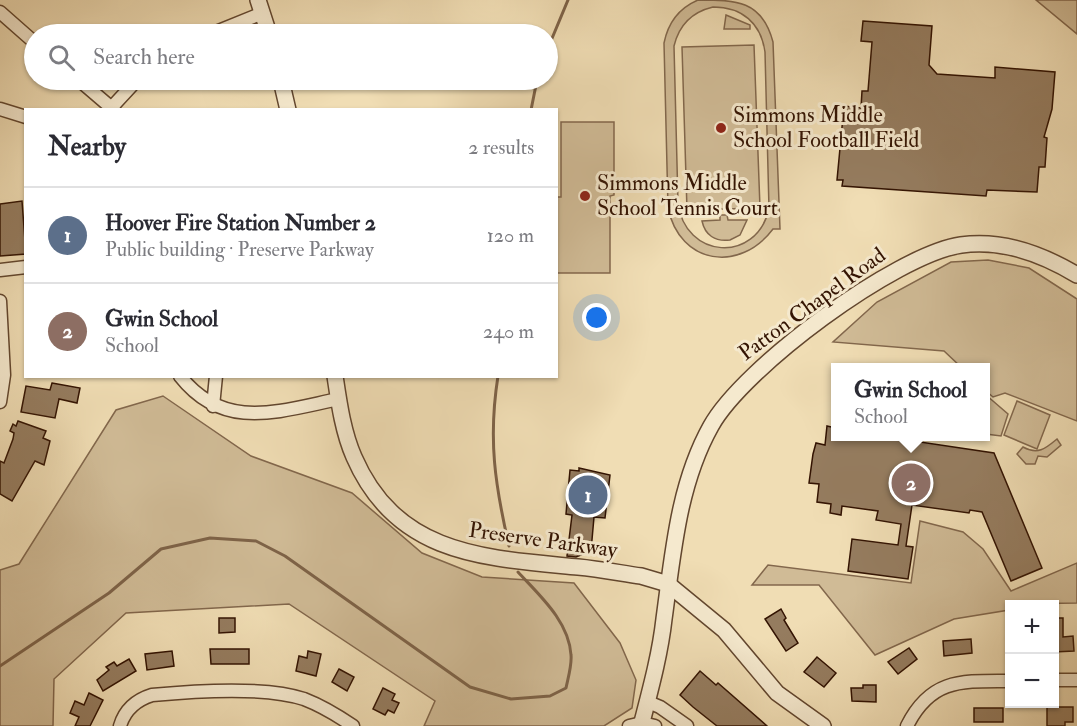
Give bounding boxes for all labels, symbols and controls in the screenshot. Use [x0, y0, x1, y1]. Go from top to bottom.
search box [24, 24, 558, 90]
icon: search [45, 41, 78, 74]
text: Search here [93, 43, 195, 71]
place label: Simmons Middle School Football Field [733, 101, 919, 154]
marker: Simmons Middle School Football Field [714, 121, 728, 135]
text: Nearby [48, 131, 126, 163]
text: 2 results [468, 135, 534, 160]
place label: Simmons Middle School Tennis Court [597, 169, 778, 222]
marker: Simmons Middle School Tennis Court [578, 189, 592, 203]
text: Hoover Fire Station Number 2 [105, 209, 376, 237]
text: 1 [64, 223, 71, 248]
text: 120 m [487, 223, 534, 248]
text: Public building · Preserve Parkway [105, 237, 374, 262]
street label: Patton Chapel Road [733, 241, 892, 368]
your location [582, 303, 611, 332]
text: Gwin School [105, 305, 218, 333]
text: 2 [62, 319, 73, 344]
text: 240 m [483, 319, 534, 344]
text: School [105, 333, 159, 358]
popup [831, 363, 990, 441]
text: Gwin School [854, 376, 967, 404]
text: School [854, 404, 908, 429]
pin: 2 [892, 460, 930, 506]
pin: 1 [568, 472, 608, 518]
street label: Preserve Parkway [467, 516, 620, 564]
map controls [1005, 600, 1059, 708]
button: + [1005, 600, 1059, 654]
button: − [1005, 654, 1059, 708]

